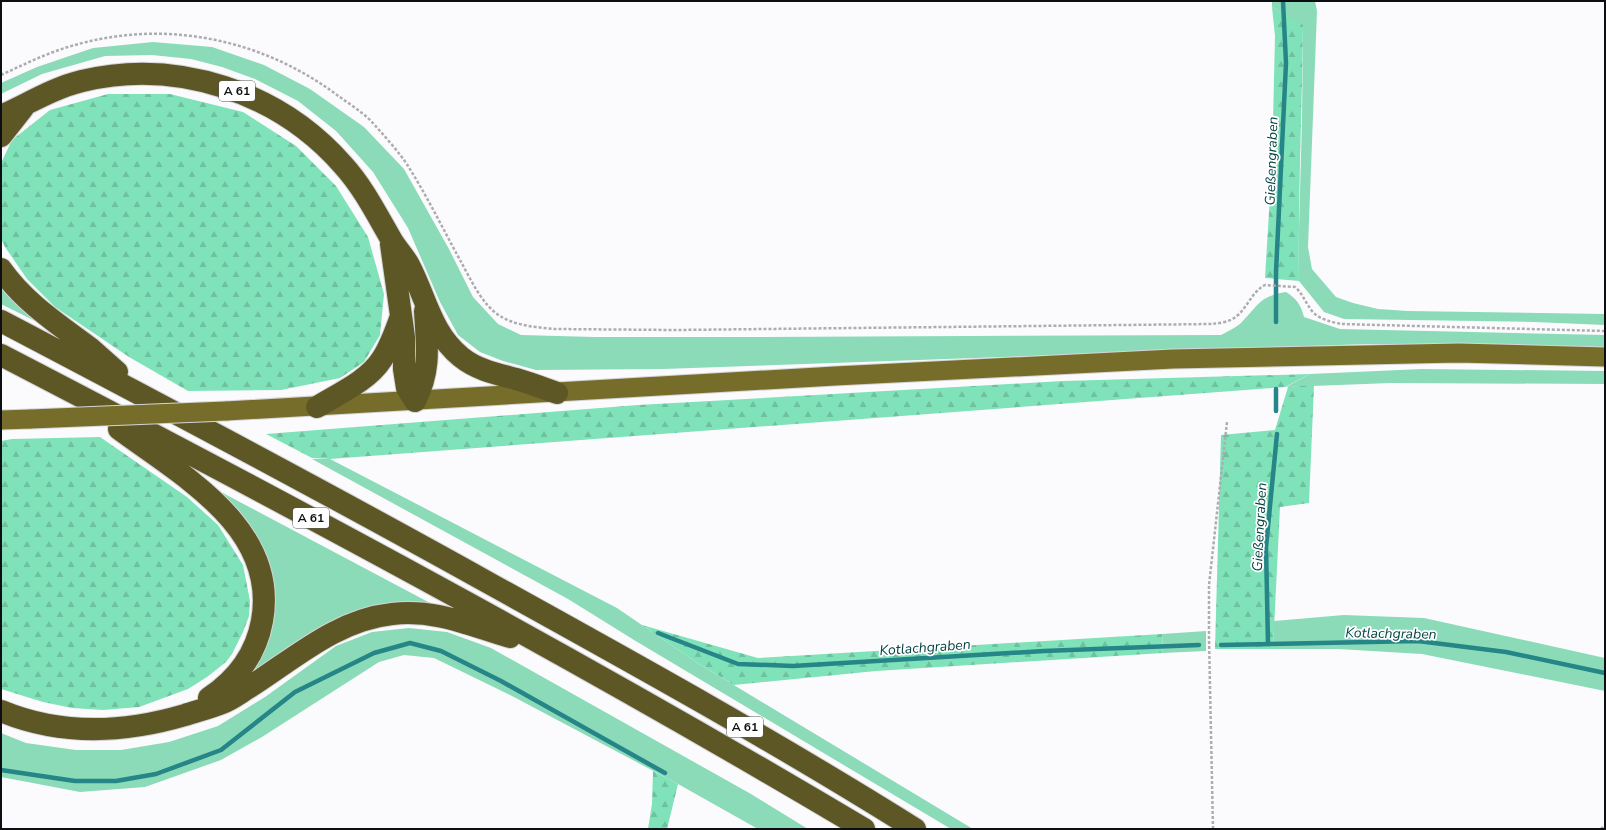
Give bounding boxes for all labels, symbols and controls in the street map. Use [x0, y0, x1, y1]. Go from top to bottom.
road number: A 61 [219, 81, 255, 101]
water label: Gießengraben [1260, 116, 1283, 206]
water label: Gießengraben [1248, 482, 1271, 572]
road number: A 61 [293, 508, 329, 528]
water label: Kotlachgraben [1345, 623, 1437, 644]
water label: Kotlachgraben [879, 635, 971, 660]
road number: A 61 [727, 717, 763, 737]

